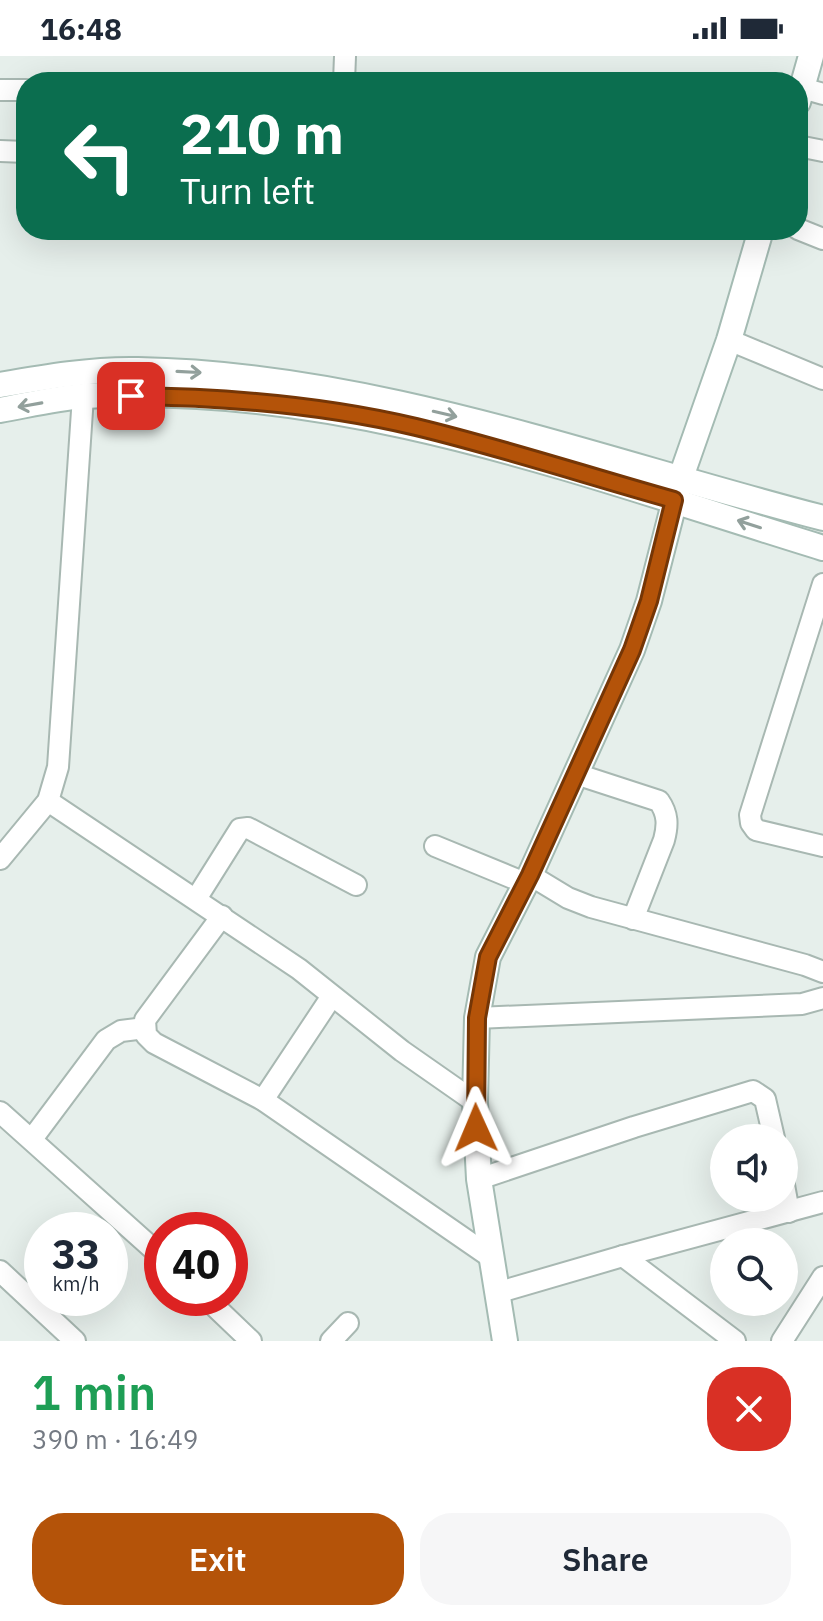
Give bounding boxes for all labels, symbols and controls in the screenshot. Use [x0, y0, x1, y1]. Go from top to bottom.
text: 16:48 [40, 9, 122, 48]
text: 210 m [180, 97, 344, 169]
icon: left [48, 104, 152, 208]
text: Turn left [180, 167, 315, 214]
pin [97, 362, 165, 430]
one-way arrow [175, 365, 202, 380]
icon: arrive [109, 374, 153, 418]
one-way arrow [17, 398, 43, 413]
one-way arrow [432, 407, 457, 422]
one-way arrow [736, 516, 762, 531]
position arrow [434, 1086, 518, 1170]
map controls [710, 1124, 798, 1316]
button: sound [710, 1124, 798, 1212]
speed limit sign: 40 [144, 1212, 248, 1316]
text: 33 [52, 1228, 100, 1280]
button: search [710, 1228, 798, 1316]
text: km/h [52, 1270, 100, 1297]
text: 1 min [32, 1361, 156, 1423]
button: close [707, 1367, 791, 1451]
text: 390 m · 16:49 [32, 1422, 198, 1456]
button: Exit [32, 1513, 404, 1605]
button: Share [420, 1513, 791, 1605]

